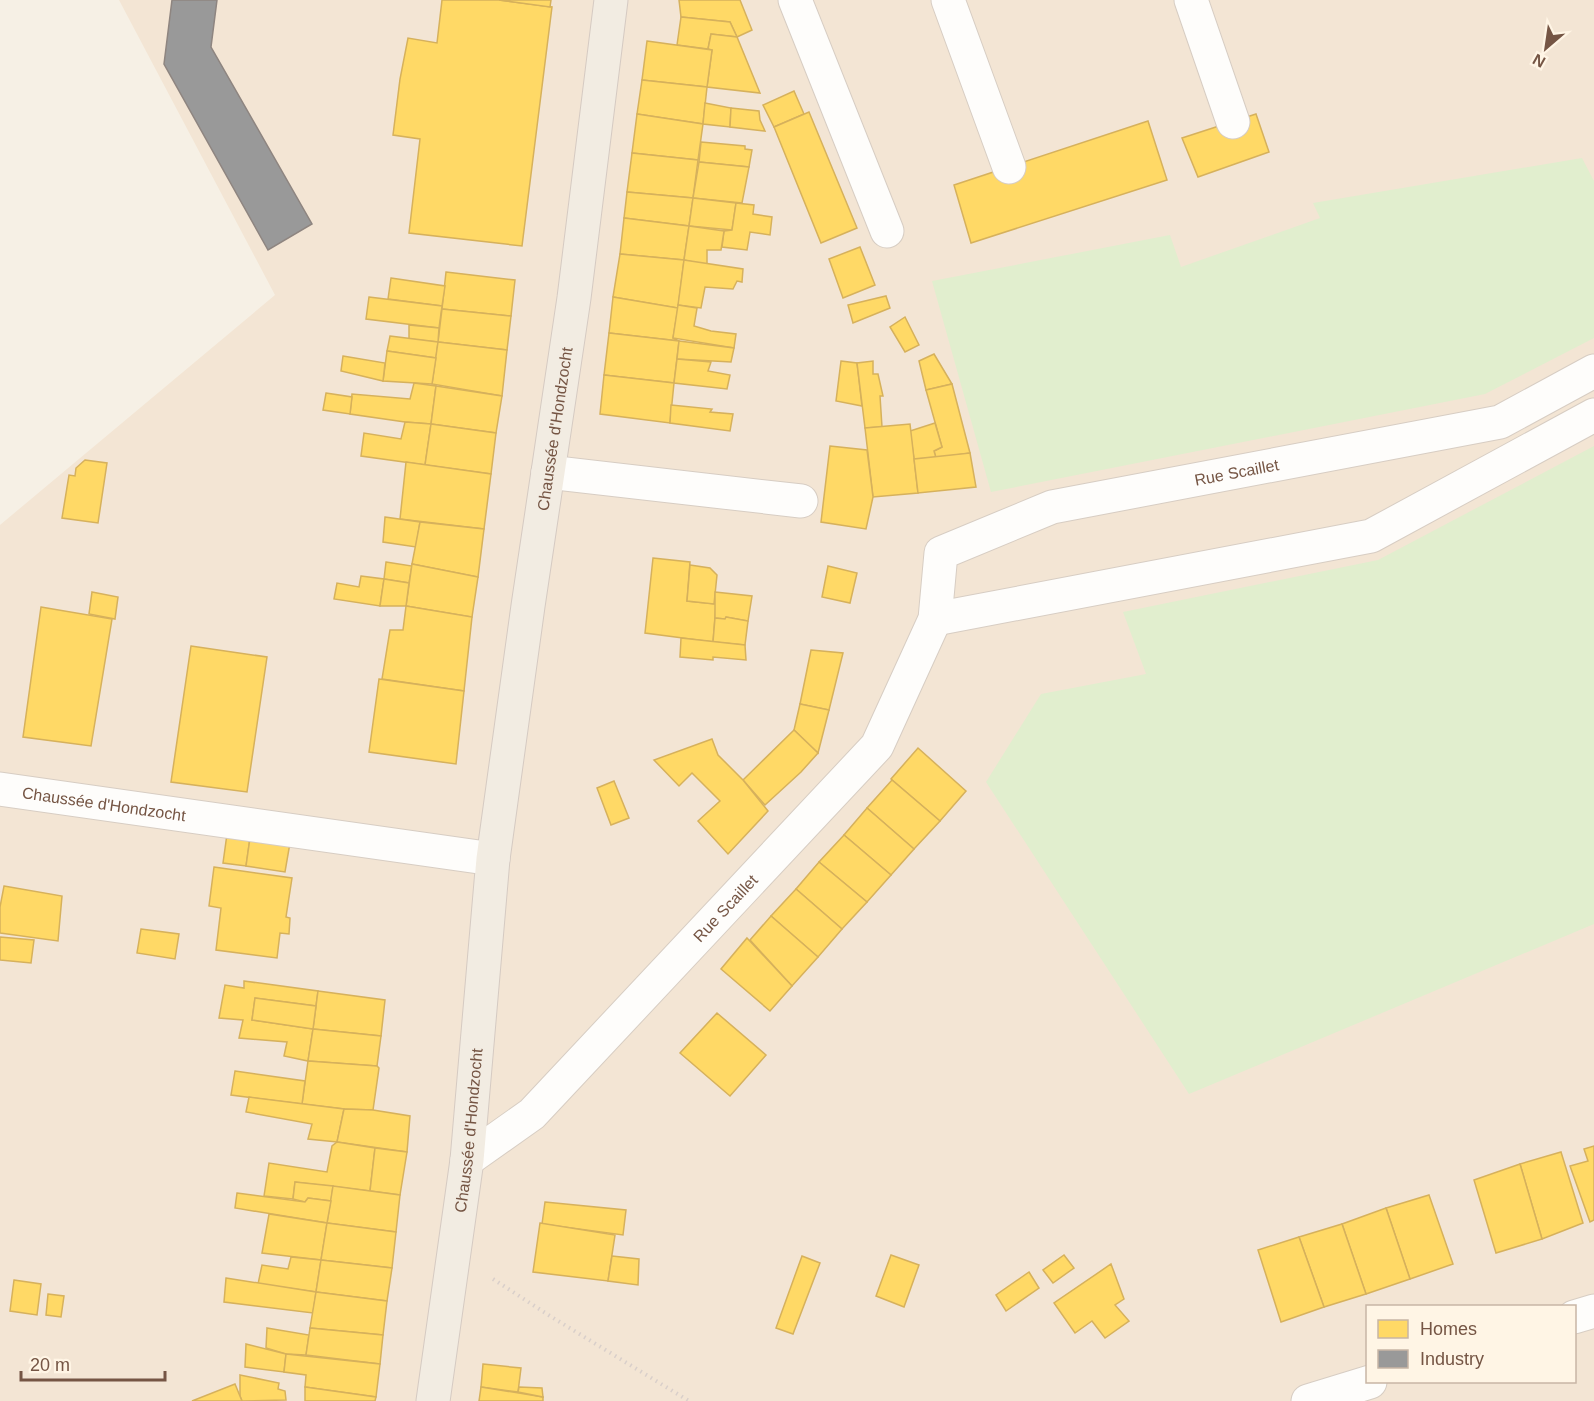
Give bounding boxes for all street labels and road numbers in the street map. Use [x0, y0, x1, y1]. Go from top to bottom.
street label: Chaussée d'Hondzocht [534, 345, 575, 512]
street label: Rue Scaillet [1193, 456, 1281, 488]
street label: Chaussée d'Hondzocht [21, 784, 187, 824]
street label: Rue Scaillet [690, 871, 761, 945]
street label: Chaussée d'Hondzocht [451, 1047, 485, 1214]

